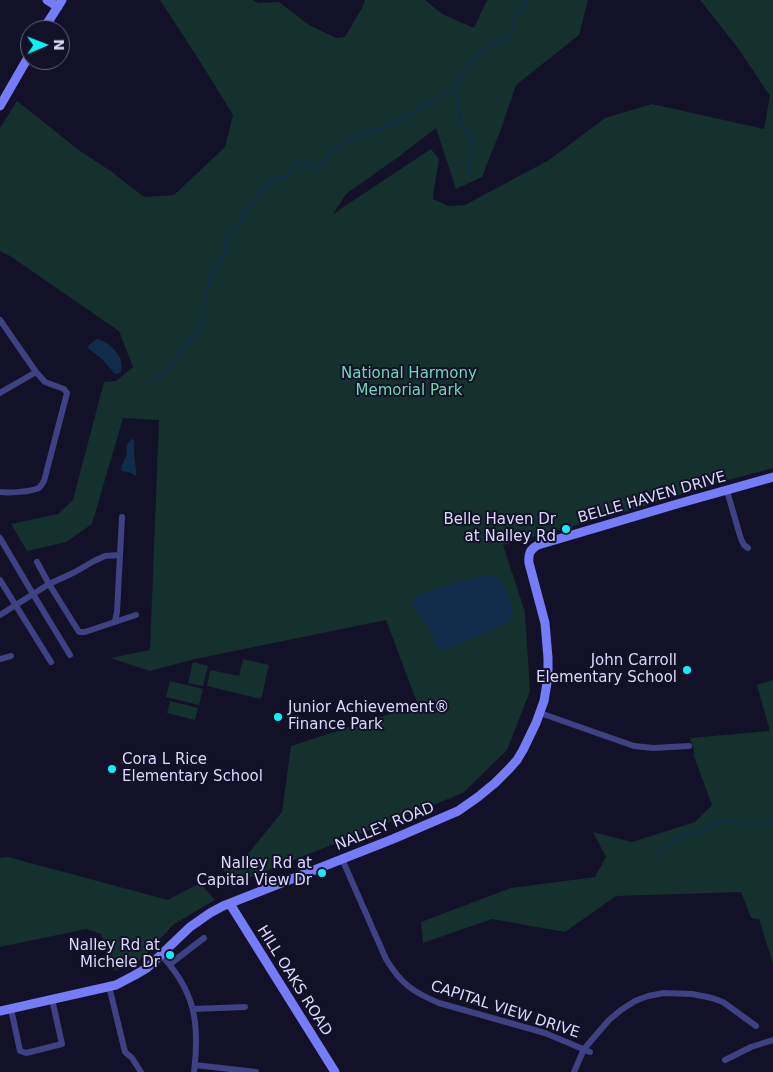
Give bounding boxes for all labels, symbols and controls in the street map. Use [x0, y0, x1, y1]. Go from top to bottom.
north arrow [20, 20, 70, 70]
text: N [51, 39, 67, 51]
park label: National Harmony Memorial Park [341, 365, 477, 400]
street label: BELLE HAVEN DRIVE [576, 468, 728, 528]
place label: Belle Haven Dr at Nalley Rd [444, 511, 556, 546]
marker: Belle Haven Dr at Nalley Rd [560, 523, 572, 535]
place label: John Carroll Elementary School [536, 652, 677, 687]
marker: John Carroll Elementary School [681, 664, 693, 676]
place label: Junior Achievement® Finance Park [288, 699, 449, 734]
marker: Junior Achievement® Finance Park [272, 711, 284, 723]
place label: Cora L Rice Elementary School [122, 751, 263, 786]
marker: Cora L Rice Elementary School [106, 763, 118, 775]
street label: NALLEY ROAD [333, 799, 437, 855]
place label: Nalley Rd at Capital View Dr [197, 855, 312, 890]
marker: Nalley Rd at Capital View Dr [316, 867, 328, 879]
street label: HILL OAKS ROAD [253, 922, 335, 1040]
place label: Nalley Rd at Michele Dr [69, 937, 160, 972]
marker: Nalley Rd at Michele Dr [164, 949, 176, 961]
street label: CAPITAL VIEW DRIVE [428, 977, 582, 1043]

